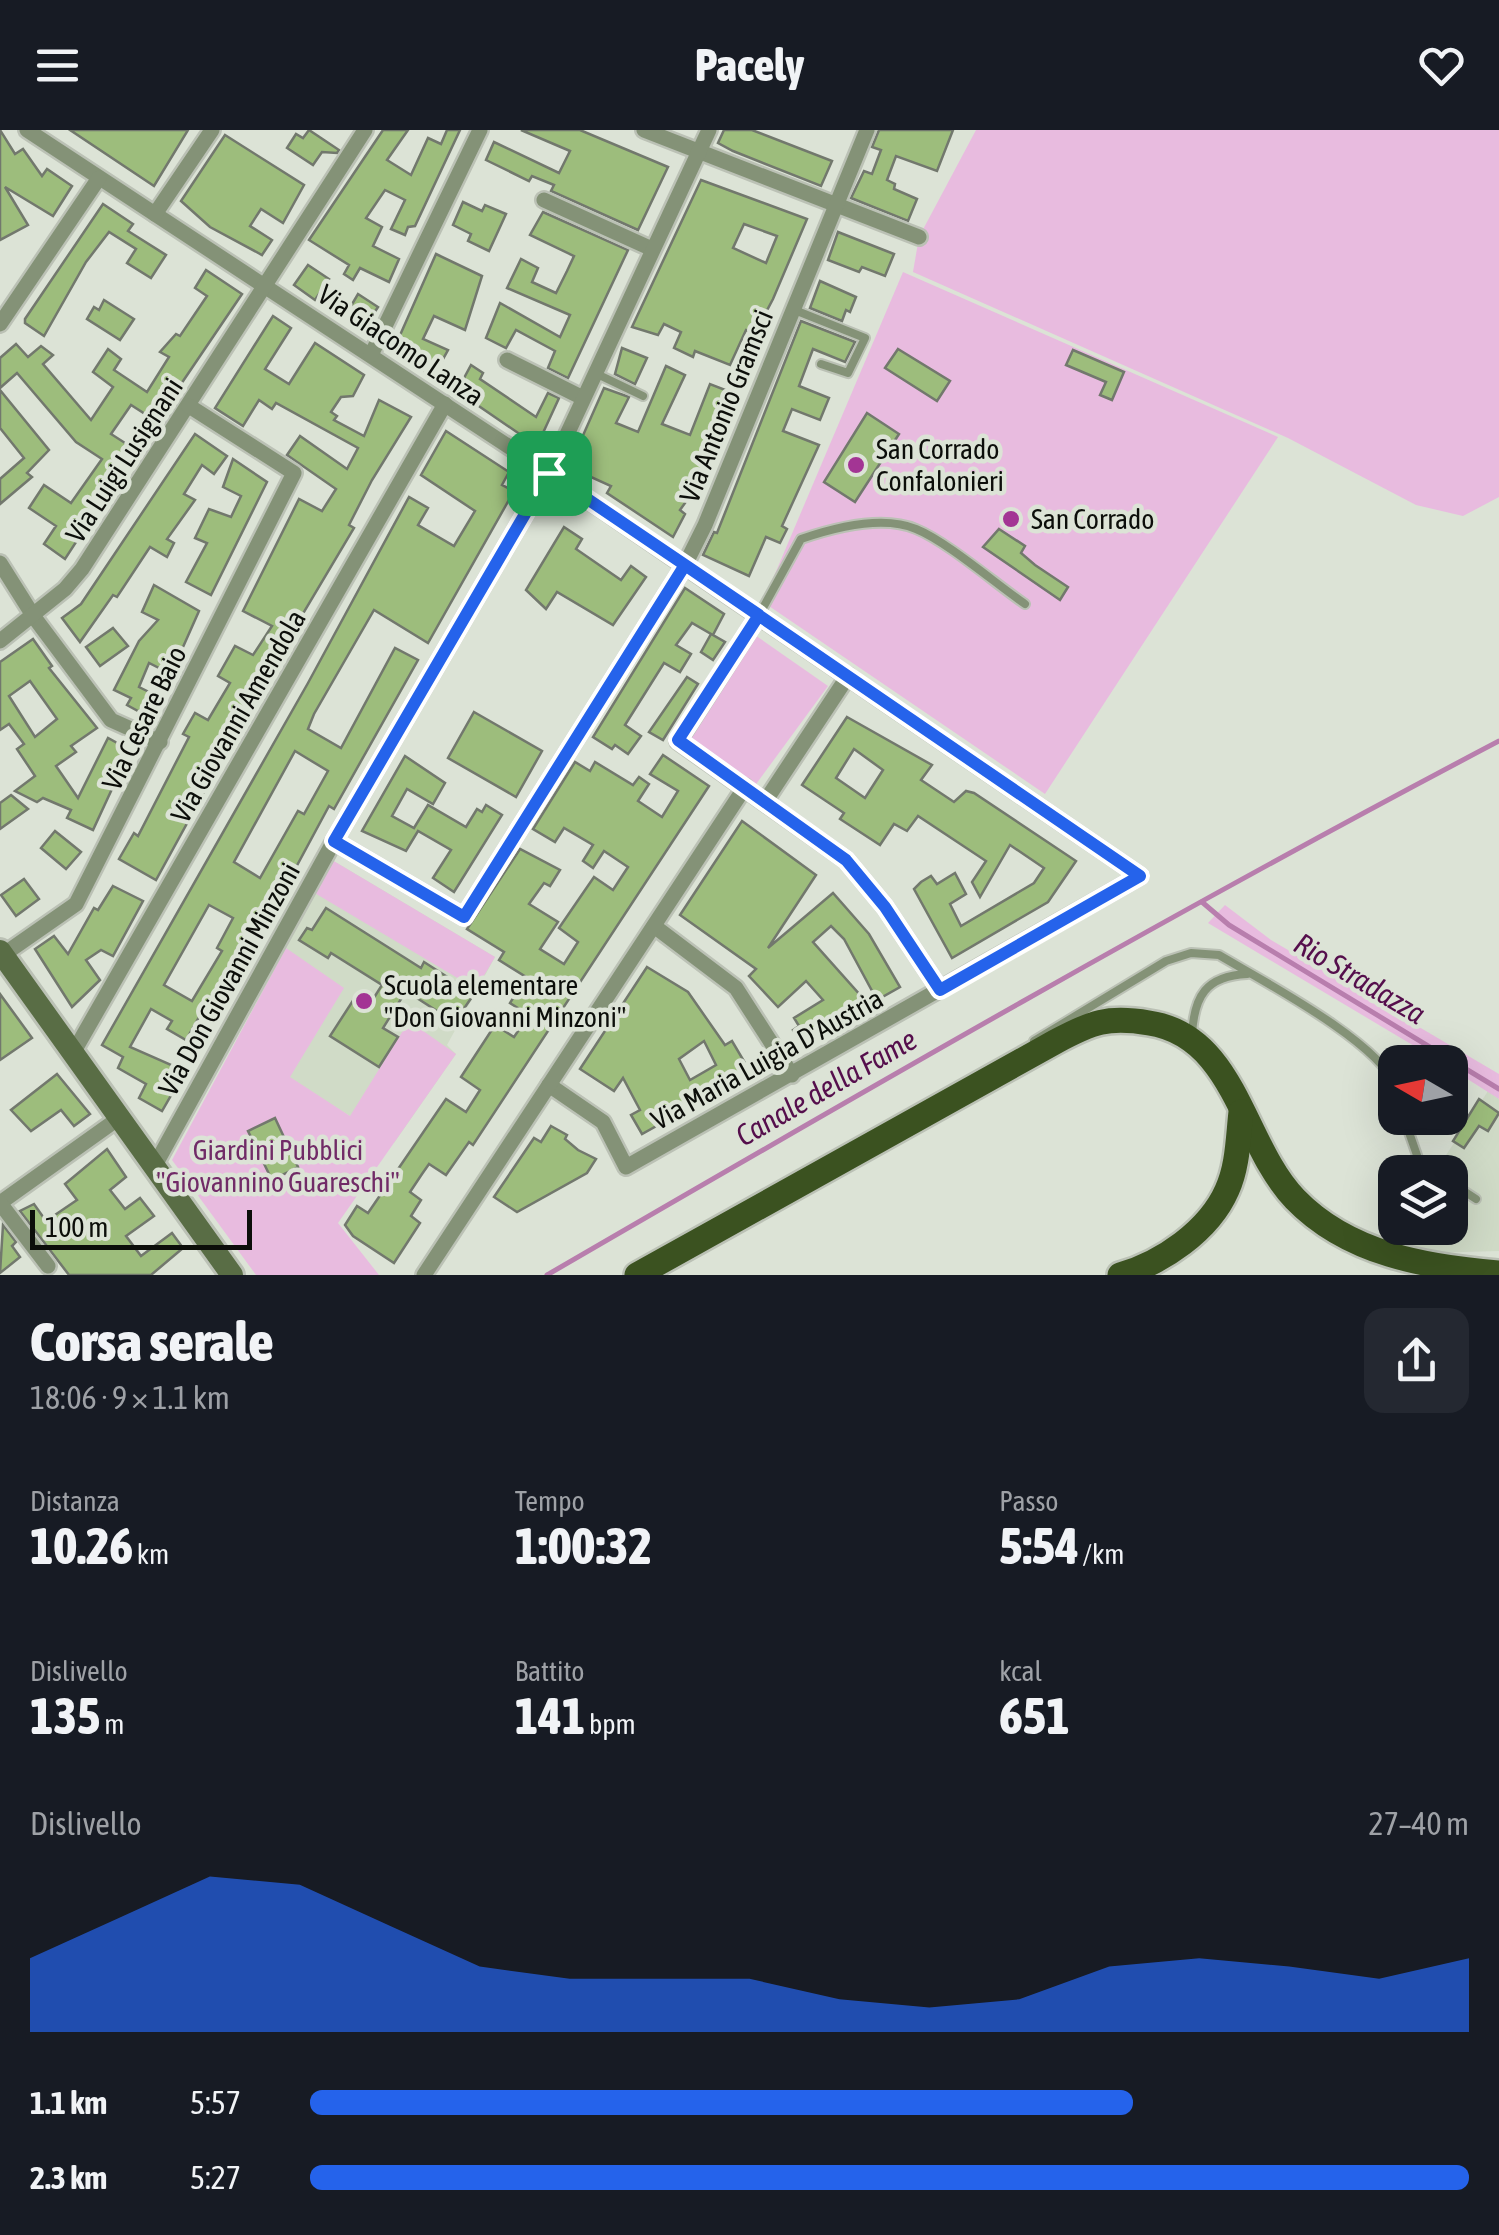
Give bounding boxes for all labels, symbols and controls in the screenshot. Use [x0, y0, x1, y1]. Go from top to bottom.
icon: menu [30, 38, 85, 93]
icon: heart [1414, 38, 1469, 93]
text: Pacely [695, 39, 804, 91]
street label: Via Giacomo Lanza [312, 278, 490, 412]
street label: Via Antonio Gramsci [673, 305, 779, 507]
street label: Via Luigi Lusignani [59, 372, 189, 548]
pin [507, 431, 592, 516]
place label: San Corrado Confalonieri [876, 433, 1004, 497]
icon: arrive [522, 446, 577, 501]
marker: San Corrado Confalonieri [845, 454, 867, 476]
place label: San Corrado [1031, 503, 1154, 535]
marker: San Corrado [1000, 508, 1022, 530]
street label: Via Giovanni Amendola [164, 604, 312, 828]
street label: Via Cesare Baio [95, 641, 193, 795]
street label: Via Don Giovanni Minzoni [152, 857, 306, 1101]
water label: Rio Stradazza [1288, 926, 1432, 1030]
place label: Scuola elementare "Don Giovanni Minzoni" [384, 969, 626, 1033]
street label: Via Maria Luigia D'Austria [646, 982, 888, 1136]
marker: Scuola elementare "Don Giovanni Minzoni" [353, 990, 375, 1012]
water label: Canale della Fame [730, 1021, 922, 1153]
north arrow [1378, 1045, 1468, 1135]
map controls [1378, 1045, 1468, 1245]
park label: Giardini Pubblici "Giovannino Guareschi" [156, 1134, 400, 1198]
button: layers [1378, 1155, 1468, 1245]
scale bar [30, 1205, 252, 1250]
text: 100 m [45, 1211, 108, 1243]
button: share [1364, 1308, 1469, 1413]
text: Corsa serale [30, 1310, 273, 1373]
text: 18:06 · 9 × 1.1 km [30, 1379, 230, 1416]
text: Distanza [30, 1485, 120, 1517]
text: Tempo [515, 1485, 585, 1517]
text: Passo [999, 1485, 1058, 1517]
text: 10.26 [30, 1517, 133, 1575]
text: 1:00:32 [515, 1517, 652, 1575]
text: 5:54 [999, 1517, 1079, 1575]
text: km [133, 1538, 169, 1570]
text: /km [1079, 1538, 1125, 1570]
text: Dislivello [30, 1655, 128, 1687]
text: Battito [515, 1655, 584, 1687]
text: kcal [999, 1655, 1042, 1687]
text: 135 [30, 1687, 101, 1745]
text: 141 [515, 1687, 585, 1745]
text: 651 [999, 1687, 1070, 1745]
text: m [101, 1708, 125, 1740]
text: bpm [585, 1708, 636, 1740]
text: Dislivello [30, 1805, 142, 1842]
text: 27–40 m [1369, 1805, 1469, 1842]
text: 1.1 km [30, 2084, 107, 2121]
text: 5:57 [190, 2084, 241, 2121]
text: 2.3 km [30, 2159, 107, 2196]
text: 5:27 [190, 2159, 241, 2196]

